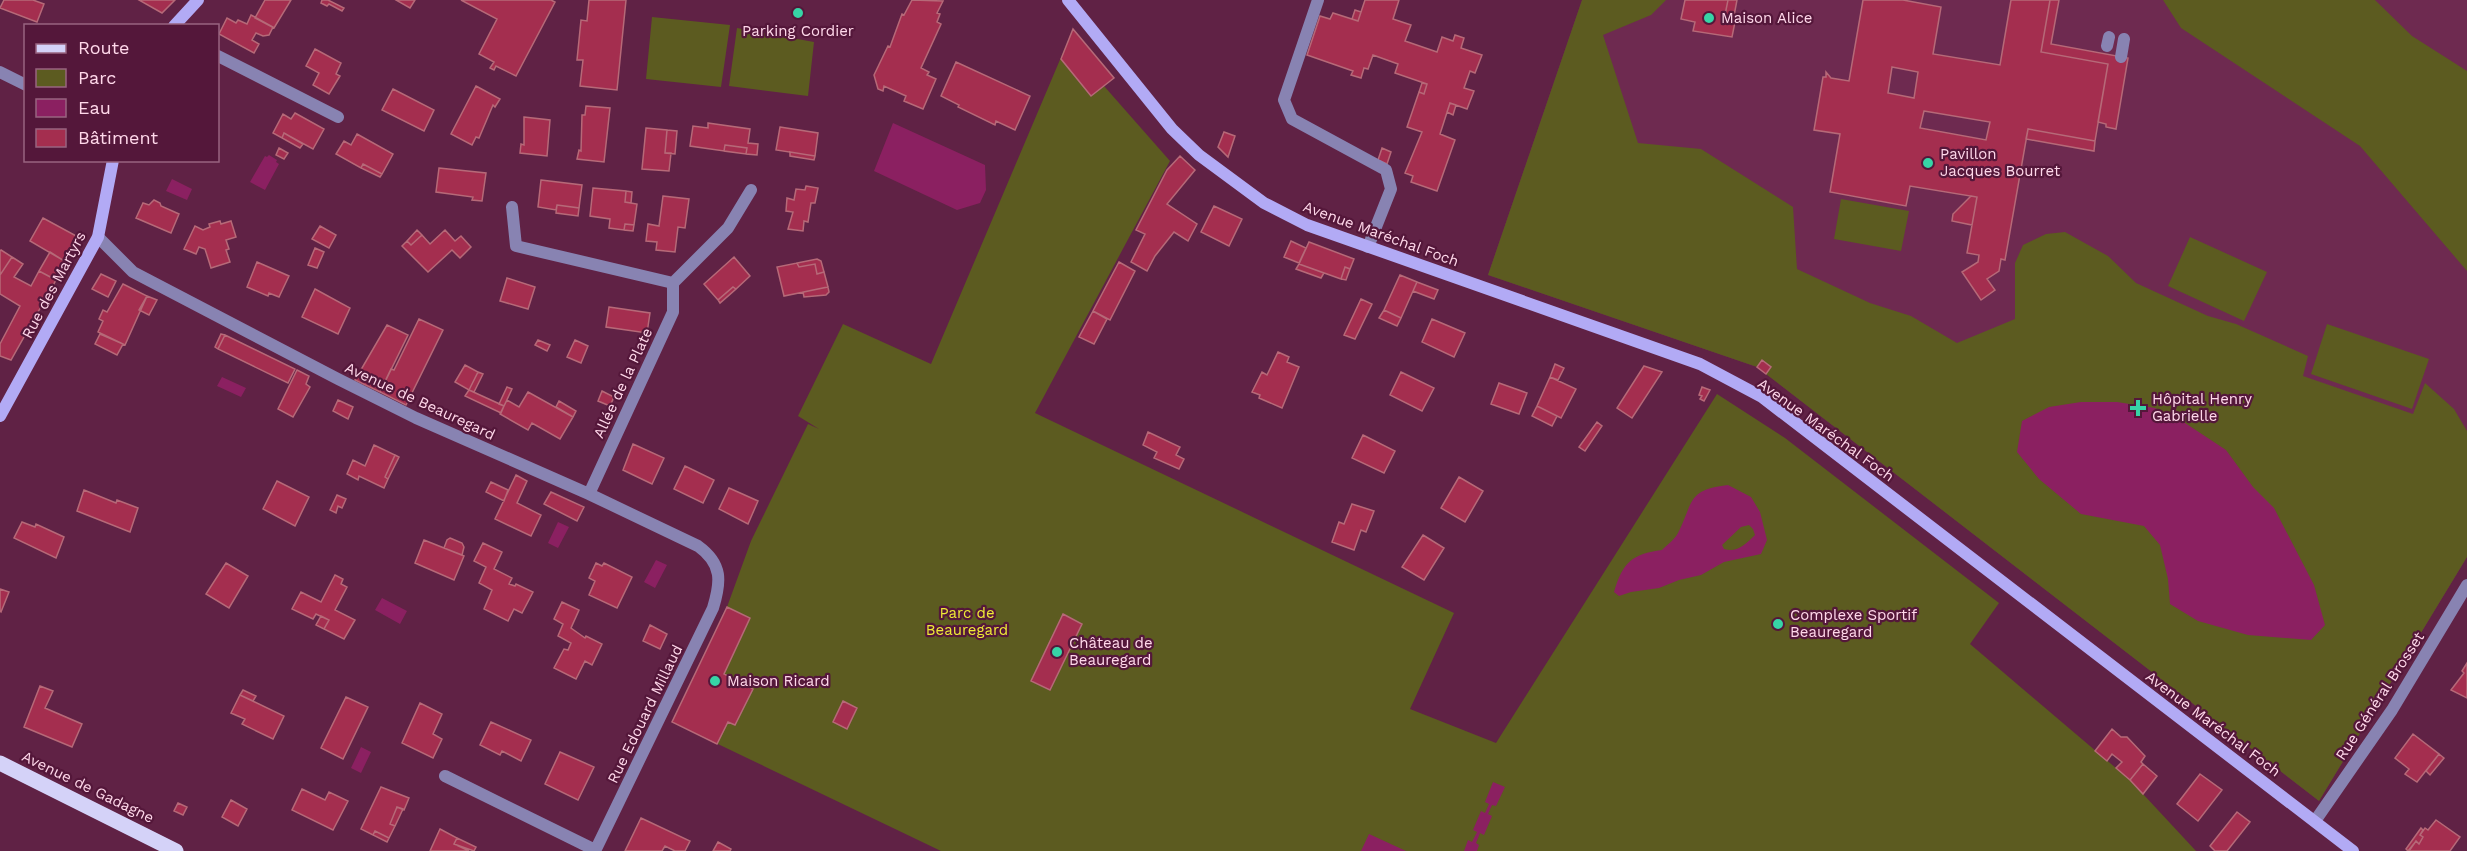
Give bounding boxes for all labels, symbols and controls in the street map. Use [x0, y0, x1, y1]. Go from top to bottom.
marker: Parking Cordier [791, 6, 805, 20]
place label: Maison Alice [1721, 9, 1812, 27]
marker: Maison Alice [1702, 11, 1716, 25]
place label: Parking Cordier [742, 22, 854, 40]
legend [24, 24, 219, 162]
text: Route [78, 37, 130, 58]
text: Parc [78, 67, 116, 88]
text: Eau [78, 97, 111, 118]
text: Bâtiment [78, 127, 158, 148]
place label: Pavillon Jacques Bourret [1940, 145, 2061, 180]
marker: Pavillon Jacques Bourret [1921, 156, 1935, 170]
street label: Avenue Maréchal Foch [1301, 197, 1461, 271]
street label: Rue des Martyrs [18, 228, 90, 342]
street label: Allée de la Plate [590, 325, 656, 441]
street label: Avenue de Beauregard [342, 358, 498, 444]
street label: Avenue Maréchal Foch [1754, 374, 1898, 486]
place label: Hôpital Henry Gabrielle [2152, 390, 2252, 425]
marker: Hôpital Henry Gabrielle [2129, 399, 2147, 417]
park label: Parc de Beauregard [926, 604, 1008, 639]
place label: Complexe Sportif Beauregard [1790, 606, 1917, 641]
marker: Complexe Sportif Beauregard [1771, 617, 1785, 631]
street label: Rue Général Brosset [2332, 628, 2429, 763]
place label: Château de Beauregard [1069, 634, 1153, 669]
street label: Rue Edouard Millaud [604, 642, 686, 786]
marker: Château de Beauregard [1050, 645, 1064, 659]
street label: Avenue Maréchal Foch [2142, 667, 2284, 781]
place label: Maison Ricard [727, 672, 830, 690]
marker: Maison Ricard [708, 674, 722, 688]
street label: Avenue de Gadagne [19, 747, 157, 827]

